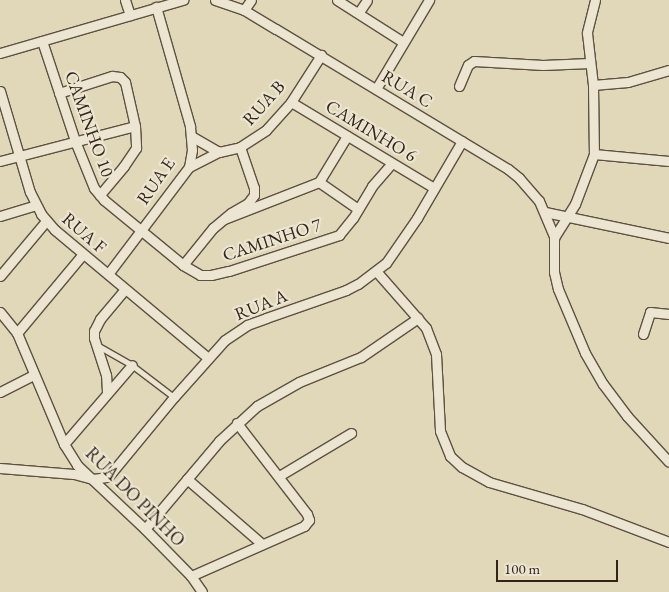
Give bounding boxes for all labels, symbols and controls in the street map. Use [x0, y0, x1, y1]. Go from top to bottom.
street label: RUA C [378, 66, 436, 112]
street label: CAMINHO 10 [60, 68, 118, 180]
street label: RUA B [238, 76, 290, 130]
street label: CAMINHO 6 [322, 95, 420, 167]
street label: RUA E [132, 153, 180, 209]
street label: RUA F [58, 208, 110, 258]
street label: CAMINHO 7 [220, 214, 324, 266]
street label: RUA A [232, 285, 290, 325]
street label: RUA DO PINHO [81, 443, 189, 551]
scale bar [499, 550, 622, 582]
text: 100 m [504, 559, 540, 578]

